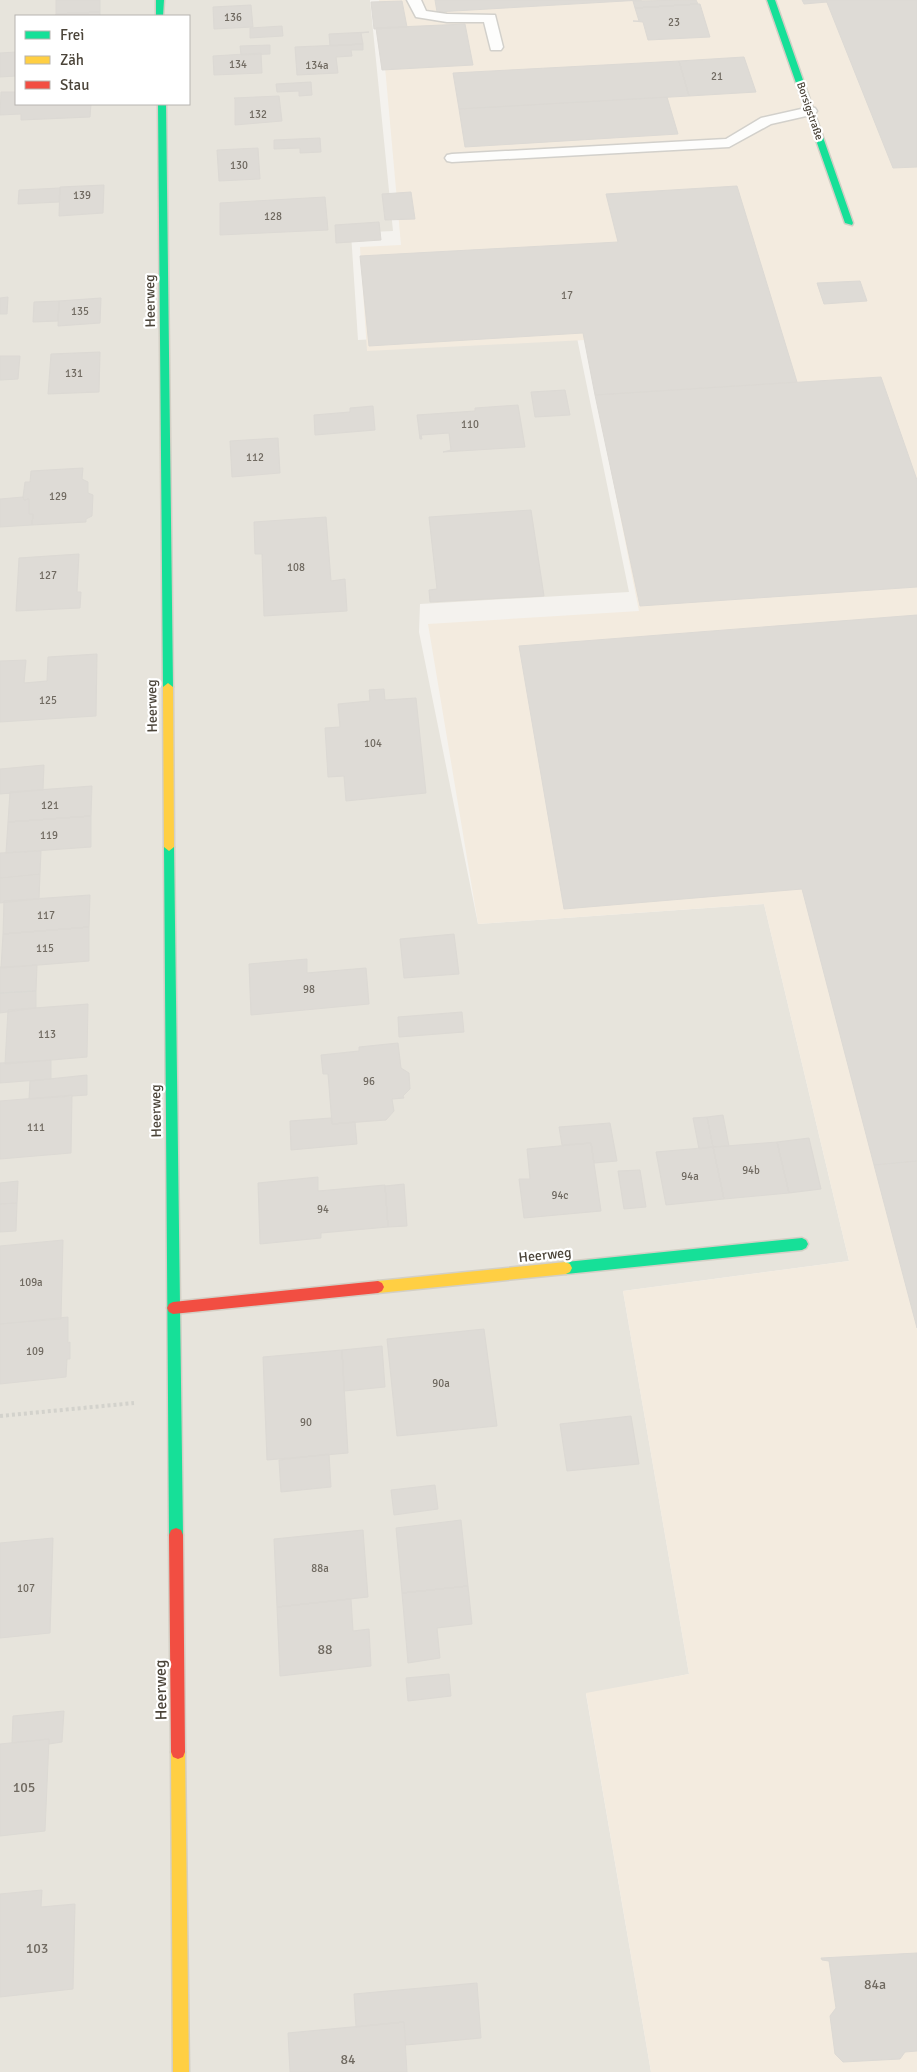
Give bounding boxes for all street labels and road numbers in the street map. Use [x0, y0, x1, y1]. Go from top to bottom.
street label: Borsigstraße [794, 80, 826, 142]
street label: Heerweg [141, 274, 159, 328]
street label: Heerweg [143, 679, 161, 733]
street label: Heerweg [147, 1084, 165, 1138]
street label: Heerweg [518, 1244, 572, 1266]
street label: Heerweg [150, 1659, 172, 1721]

